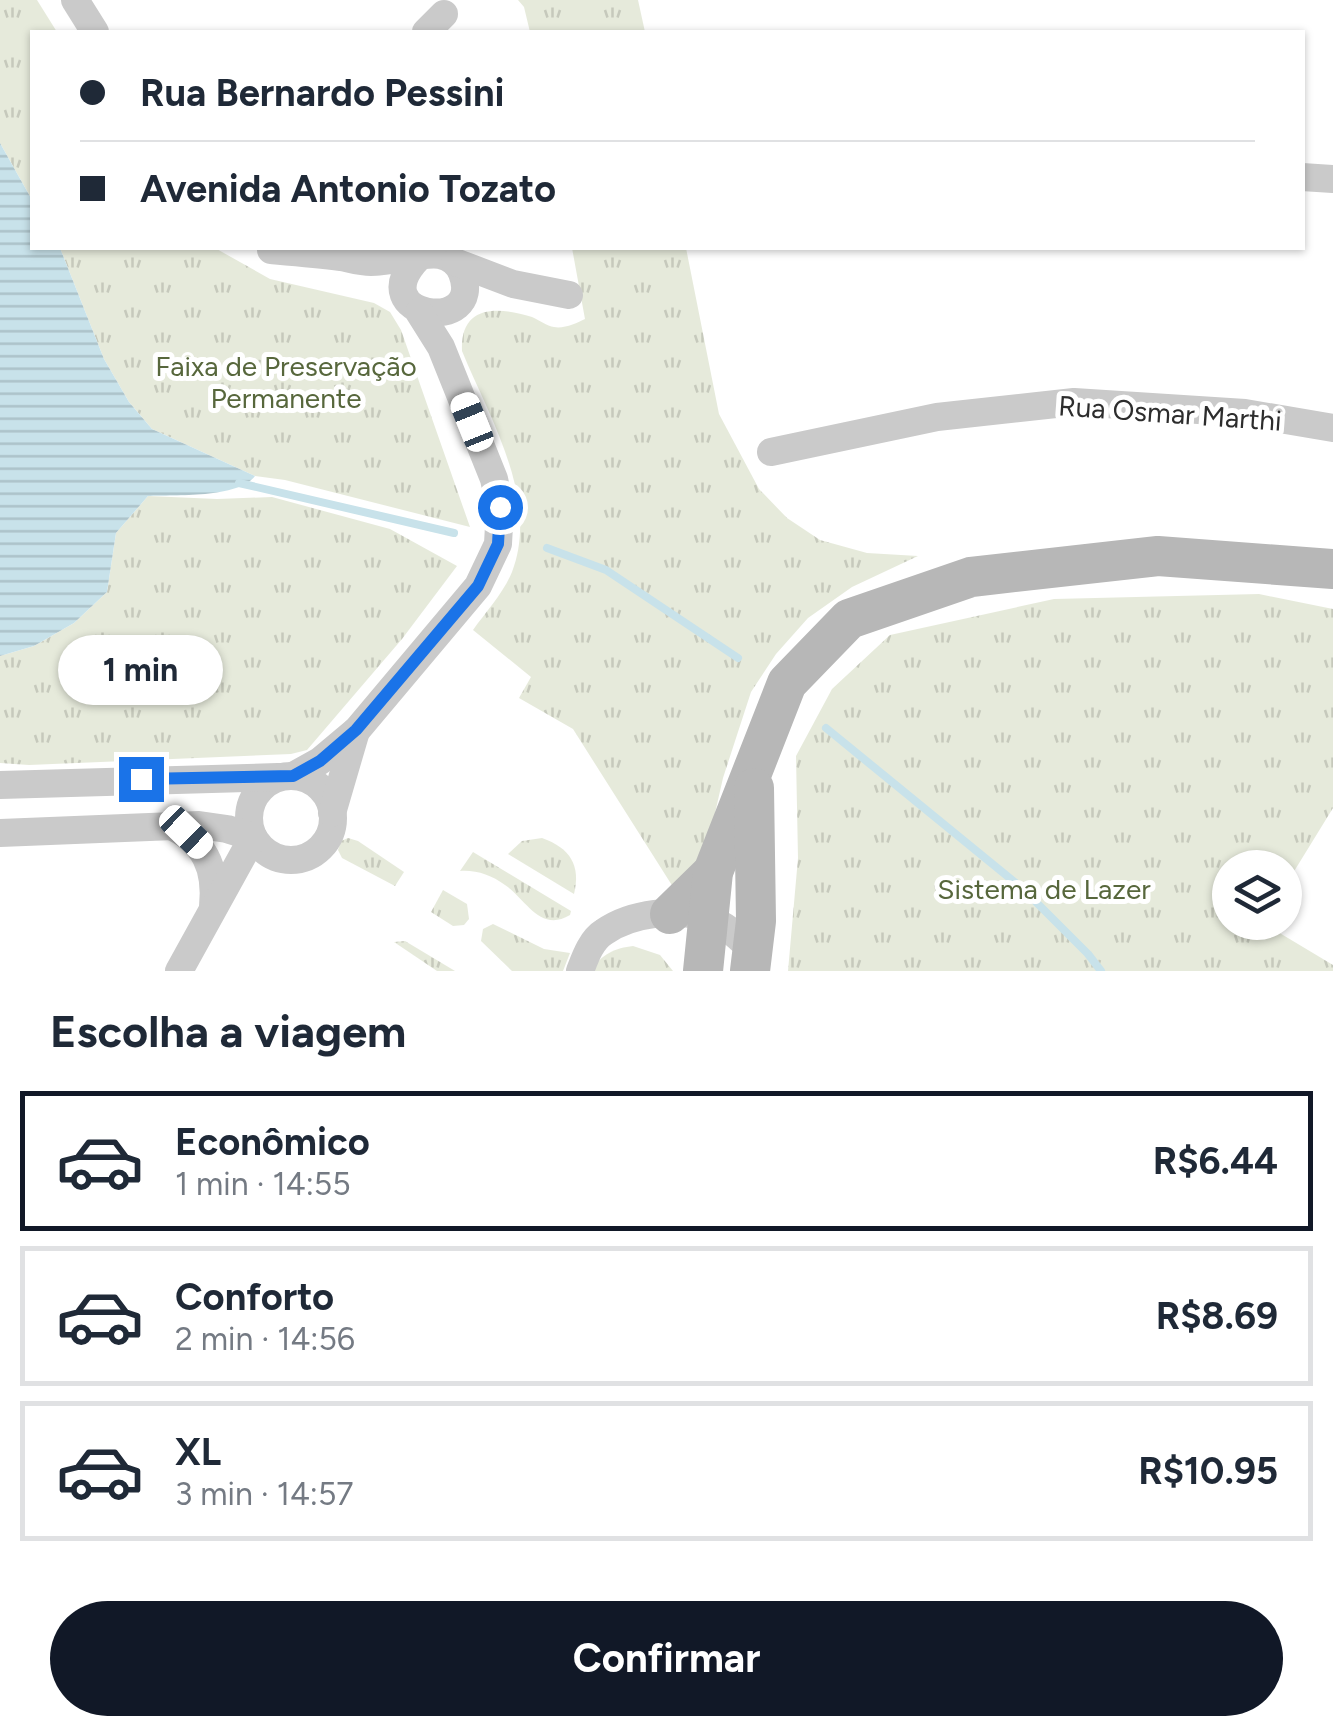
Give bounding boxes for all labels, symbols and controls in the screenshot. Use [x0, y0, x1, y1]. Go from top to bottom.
text: Rua Bernardo Pessini [140, 70, 505, 116]
text: Avenida Antonio Tozato [140, 166, 556, 212]
park label: Faixa de Preservação Permanente [155, 349, 417, 415]
street label: Rua Osmar Marthi [1057, 388, 1283, 438]
car [447, 389, 497, 455]
route start [478, 485, 523, 530]
callout: 1 min [58, 634, 224, 704]
text: 1 min [103, 651, 178, 689]
route end [119, 757, 164, 802]
car [154, 800, 218, 864]
map controls [1212, 850, 1302, 940]
button: layers [1212, 850, 1302, 940]
park label: Sistema de Lazer [937, 872, 1151, 906]
text: Escolha a viagem [50, 1004, 406, 1058]
icon: car [55, 1116, 145, 1206]
text: Econômico [175, 1119, 370, 1165]
text: R$6.44 [1153, 1138, 1278, 1184]
text: 1 min · 14:55 [175, 1165, 351, 1203]
icon: car [55, 1271, 145, 1361]
text: Conforto [175, 1274, 334, 1320]
text: R$8.69 [1156, 1293, 1278, 1339]
text: 2 min · 14:56 [175, 1320, 355, 1358]
icon: car [55, 1426, 145, 1516]
text: XL [175, 1429, 221, 1475]
text: R$10.95 [1138, 1448, 1278, 1494]
text: 3 min · 14:57 [175, 1475, 354, 1513]
button: Confirmar [50, 1601, 1283, 1716]

